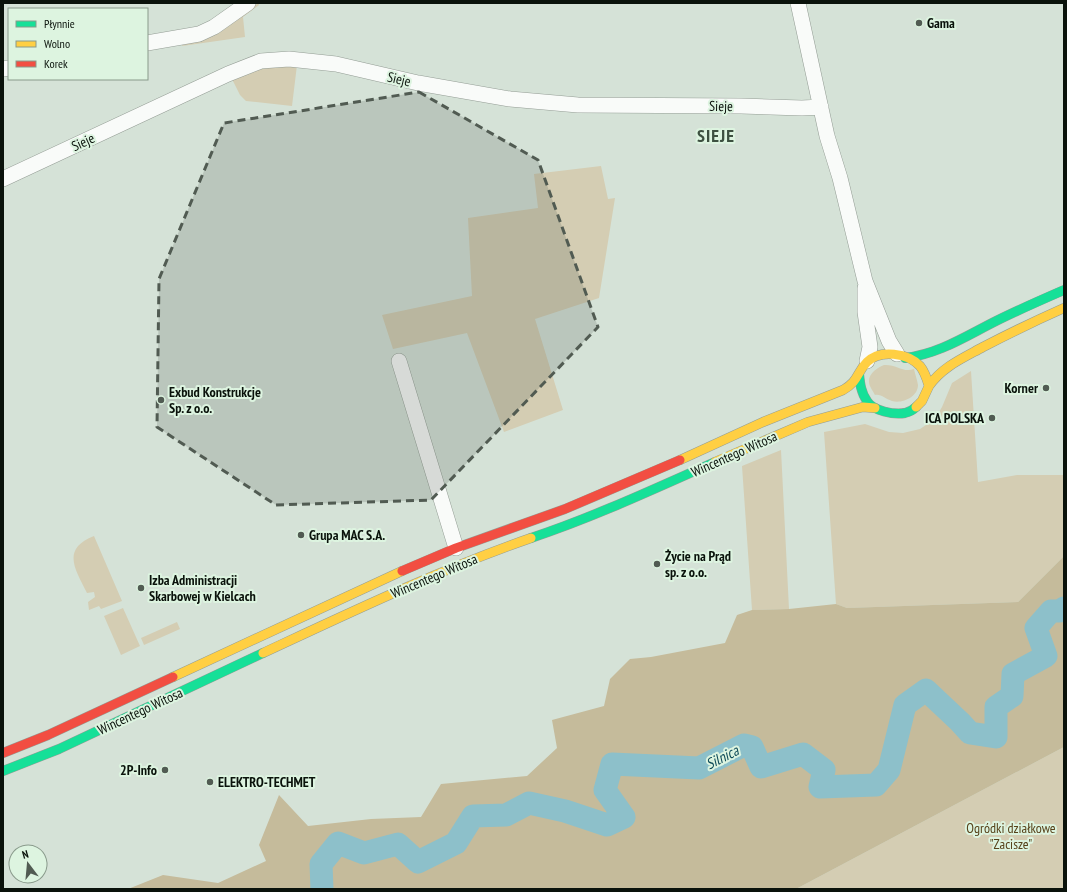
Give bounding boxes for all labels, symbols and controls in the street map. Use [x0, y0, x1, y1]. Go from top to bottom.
legend [8, 8, 148, 80]
place label: Gama [927, 14, 955, 32]
text: Płynnie [44, 16, 75, 31]
marker: Gama [914, 18, 924, 28]
text: Wolno [44, 36, 70, 51]
text: Korek [44, 56, 68, 71]
street label: Sieje [385, 68, 413, 90]
street label: Sieje [709, 97, 733, 115]
district label: SIEJE [697, 124, 735, 147]
street label: Sieje [68, 129, 98, 155]
place label: Korner [1005, 379, 1039, 397]
place label: Exbud Konstrukcje Sp. z o.o. [169, 383, 261, 417]
marker: Korner [1041, 383, 1051, 393]
marker: Exbud Konstrukcje Sp. z o.o. [156, 395, 166, 405]
place label: ICA POLSKA [925, 409, 985, 427]
marker: ICA POLSKA [987, 413, 997, 423]
street label: Wincentego Witosa [688, 427, 780, 481]
place label: Grupa MAC S.A. [309, 526, 385, 544]
marker: Grupa MAC S.A. [296, 530, 306, 540]
place label: Życie na Prąd sp. z o.o. [665, 547, 731, 581]
street label: Wincentego Witosa [388, 550, 480, 602]
marker: Życie na Prąd sp. z o.o. [652, 559, 662, 569]
place label: Izba Administracji Skarbowej w Kielcach [149, 571, 256, 605]
marker: Izba Administracji Skarbowej w Kielcach [136, 583, 146, 593]
street label: Wincentego Witosa [94, 683, 186, 739]
water label: Silnica [702, 740, 743, 773]
place label: 2P-Info [120, 761, 157, 779]
marker: 2P-Info [160, 765, 170, 775]
place label: ELEKTRO-TECHMET [218, 773, 316, 791]
marker: ELEKTRO-TECHMET [205, 777, 215, 787]
park label: Ogródki działkowe "Zacisze" [966, 819, 1056, 853]
north arrow [8, 844, 48, 884]
text: N [20, 847, 30, 862]

